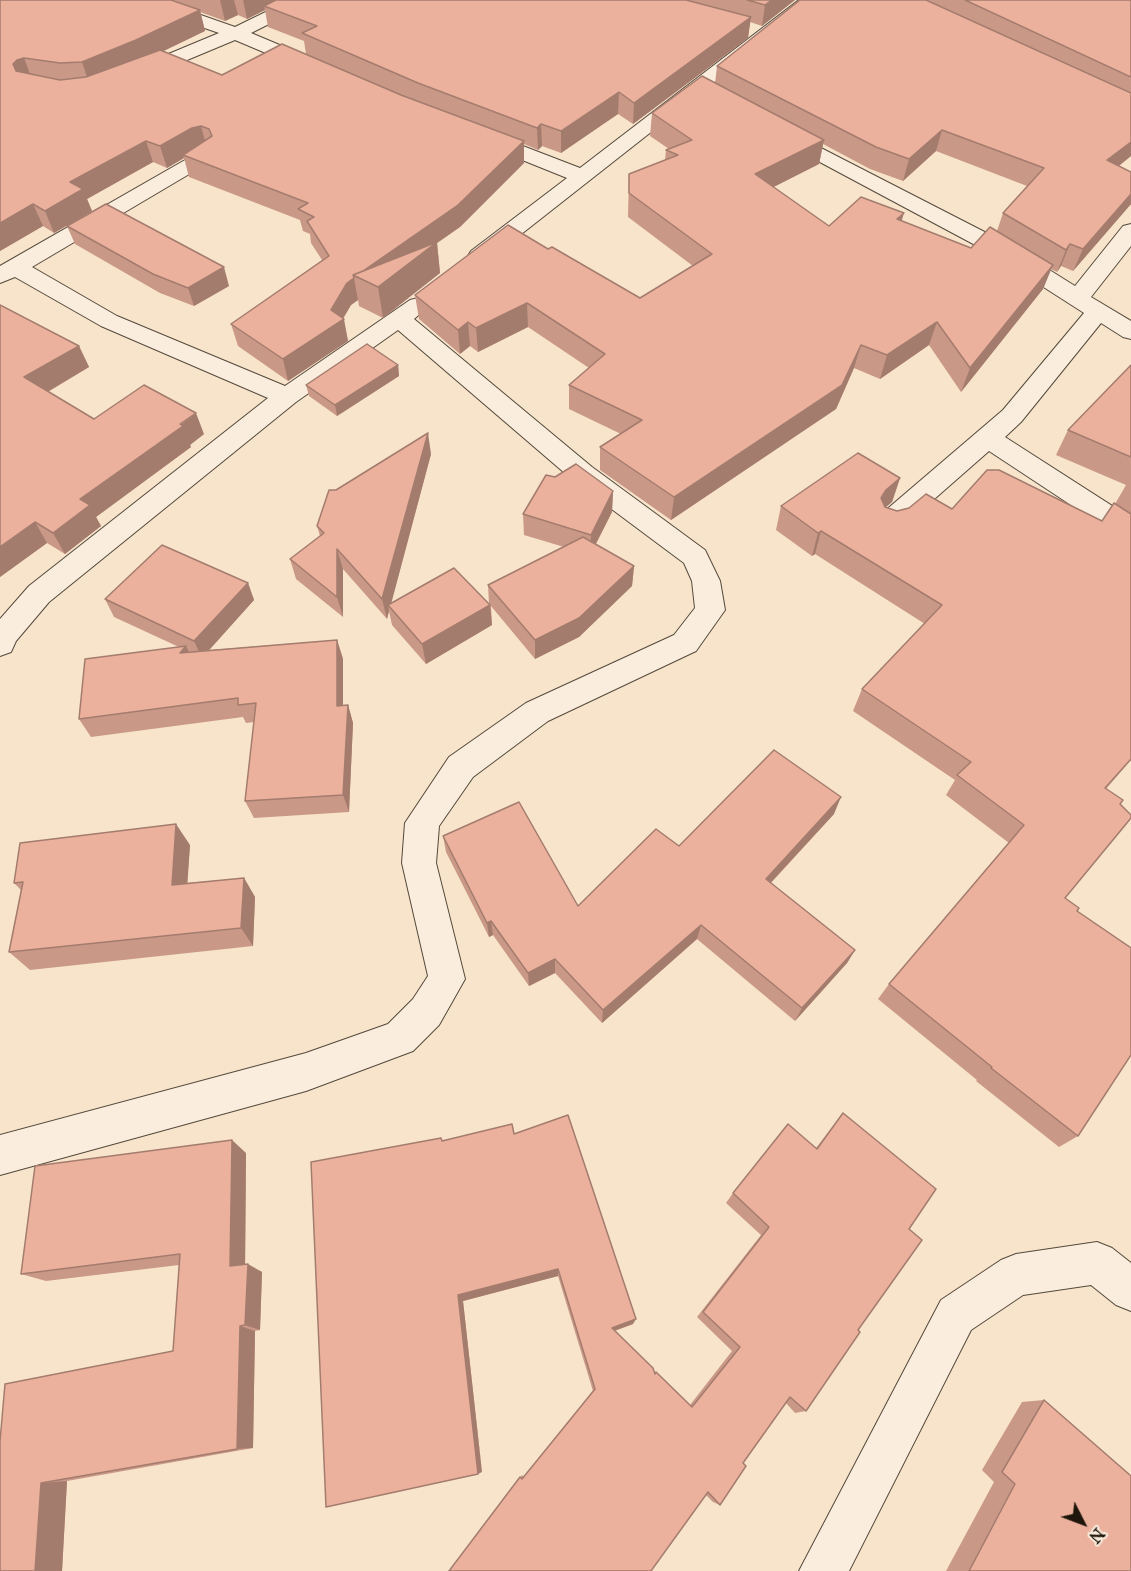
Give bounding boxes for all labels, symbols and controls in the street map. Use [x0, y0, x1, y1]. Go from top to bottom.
north arrow [1053, 1493, 1113, 1553]
text: N [1085, 1524, 1108, 1547]

